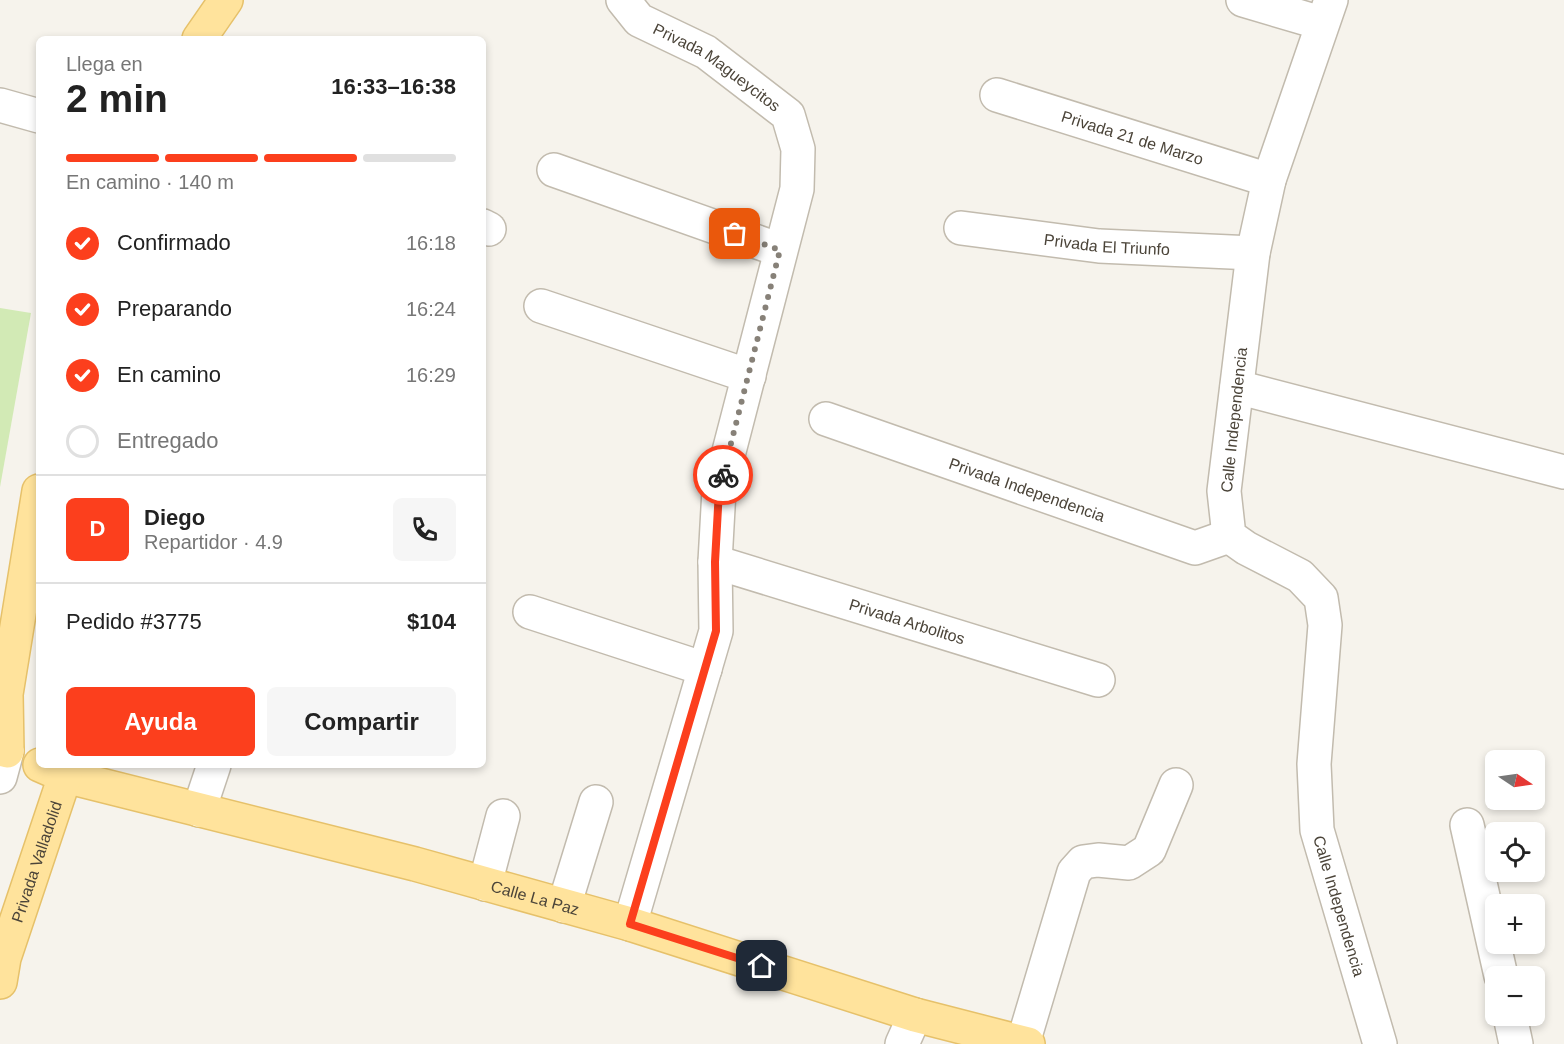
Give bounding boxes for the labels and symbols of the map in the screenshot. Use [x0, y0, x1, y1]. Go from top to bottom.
street label: Privada Magueycitos [651, 20, 784, 114]
street label: Privada 21 de Marzo [1059, 107, 1206, 168]
pin [709, 208, 760, 259]
street label: Privada El Triunfo [1043, 230, 1170, 258]
street label: Calle Independencia [1218, 346, 1250, 493]
courier [693, 445, 753, 505]
street label: Privada Independencia [947, 454, 1107, 524]
street label: Privada Arbolitos [847, 595, 967, 647]
north arrow [1485, 750, 1545, 810]
street label: Privada Valladolid [8, 799, 65, 925]
street label: Calle Independencia [1311, 833, 1368, 978]
street label: Calle La Paz [489, 877, 581, 918]
pin [736, 940, 787, 991]

